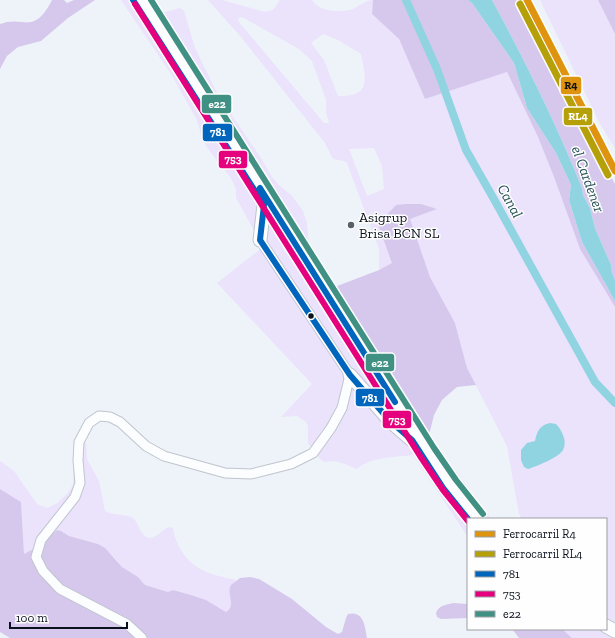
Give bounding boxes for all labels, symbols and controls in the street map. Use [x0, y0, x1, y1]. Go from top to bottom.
line badge: R4 [560, 76, 582, 95]
text: R4 [564, 79, 578, 92]
line badge: e22 [201, 94, 232, 114]
text: e22 [208, 98, 226, 111]
line badge: RL4 [563, 107, 593, 126]
text: RL4 [568, 110, 588, 123]
line badge: 781 [202, 123, 233, 142]
text: 781 [210, 126, 226, 139]
water label: el Cardener [568, 143, 609, 215]
line badge: 753 [218, 150, 248, 169]
text: 753 [224, 153, 242, 166]
water label: Canal [493, 181, 527, 221]
place label: Asigrup Brisa BCN SL [359, 209, 440, 242]
marker: Asigrup Brisa BCN SL [346, 220, 356, 230]
unlabelled marker [306, 311, 316, 321]
line badge: e22 [365, 353, 395, 372]
text: e22 [371, 357, 389, 370]
line badge: 781 [355, 388, 385, 407]
text: 781 [362, 392, 378, 405]
line badge: 753 [382, 410, 412, 429]
text: 753 [388, 414, 406, 427]
legend [467, 518, 607, 630]
text: Ferrocarril R4 [503, 527, 576, 541]
text: Ferrocarril RL4 [503, 547, 583, 561]
text: 781 [503, 567, 520, 581]
text: 753 [503, 587, 521, 601]
scale bar [10, 604, 127, 630]
text: e22 [503, 607, 521, 621]
text: 100 m [16, 611, 48, 625]

